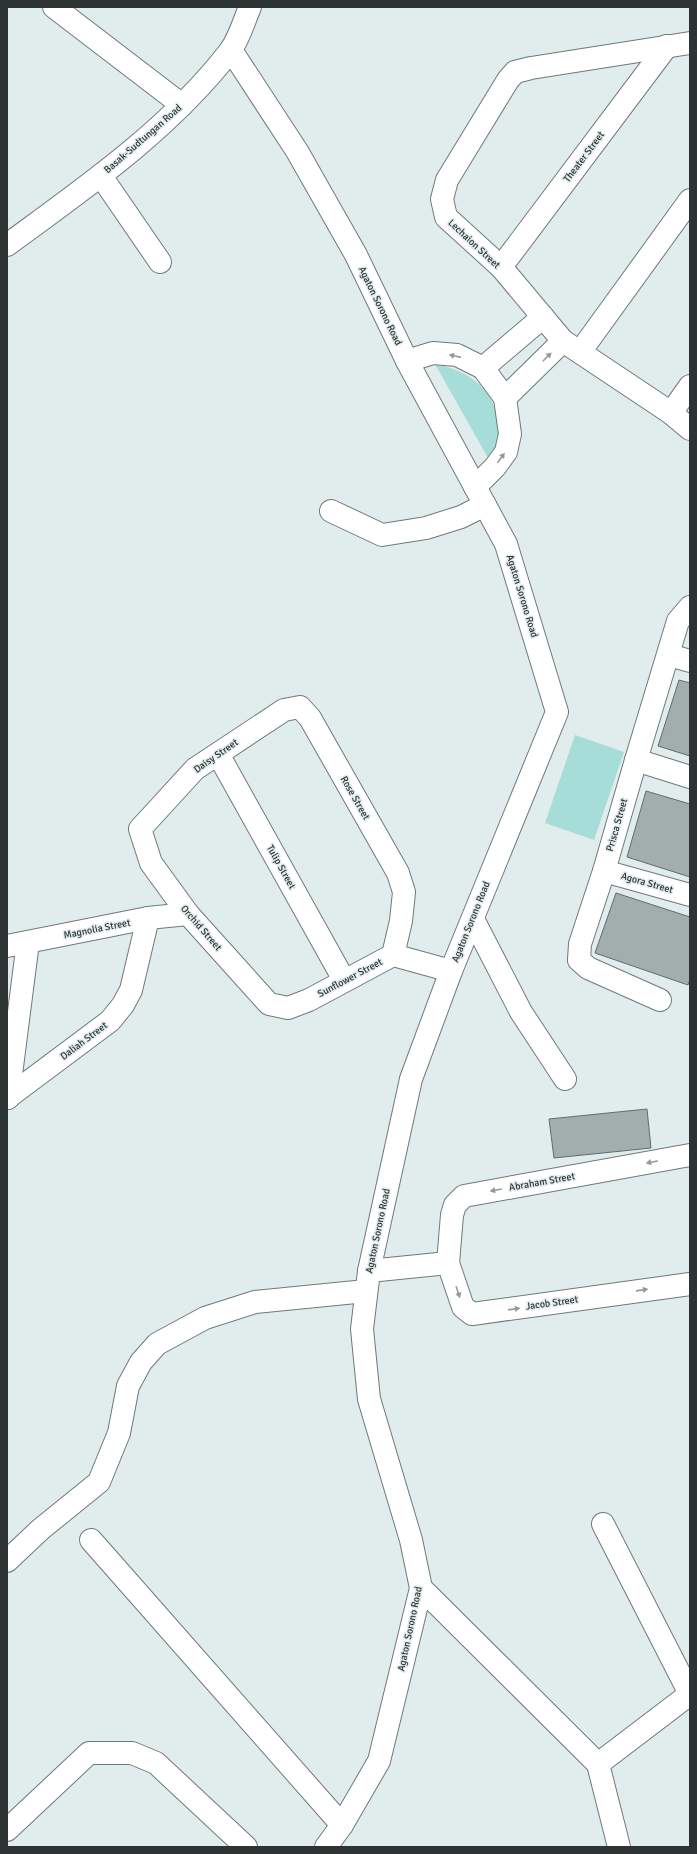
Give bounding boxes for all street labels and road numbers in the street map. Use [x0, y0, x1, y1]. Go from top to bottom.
street label: Basak-Sudtungan Road [102, 102, 184, 176]
street label: Theater Street [561, 129, 607, 185]
street label: Lechaion Street [445, 217, 503, 272]
street label: Agaton Sorono Road [356, 265, 404, 347]
street label: Agaton Sorono Road [504, 553, 540, 639]
street label: Daisy Street [191, 736, 241, 776]
street label: Rose Street [338, 774, 373, 823]
street label: Prisca Street [604, 797, 630, 853]
street label: Tulip Street [264, 843, 298, 892]
street label: Agora Street [620, 870, 675, 896]
street label: Agaton Sorono Road [449, 880, 493, 964]
street label: Orchid Street [178, 903, 224, 954]
street label: Magnolia Street [62, 917, 132, 941]
street label: Sunflower Street [316, 956, 385, 1000]
street label: Daliah Street [58, 1019, 110, 1063]
street label: Abraham Street [508, 1170, 576, 1194]
street label: Agaton Sorono Road [363, 1188, 393, 1274]
street label: Jacob Street [525, 1293, 579, 1313]
street label: Agaton Sorono Road [395, 1586, 425, 1672]

